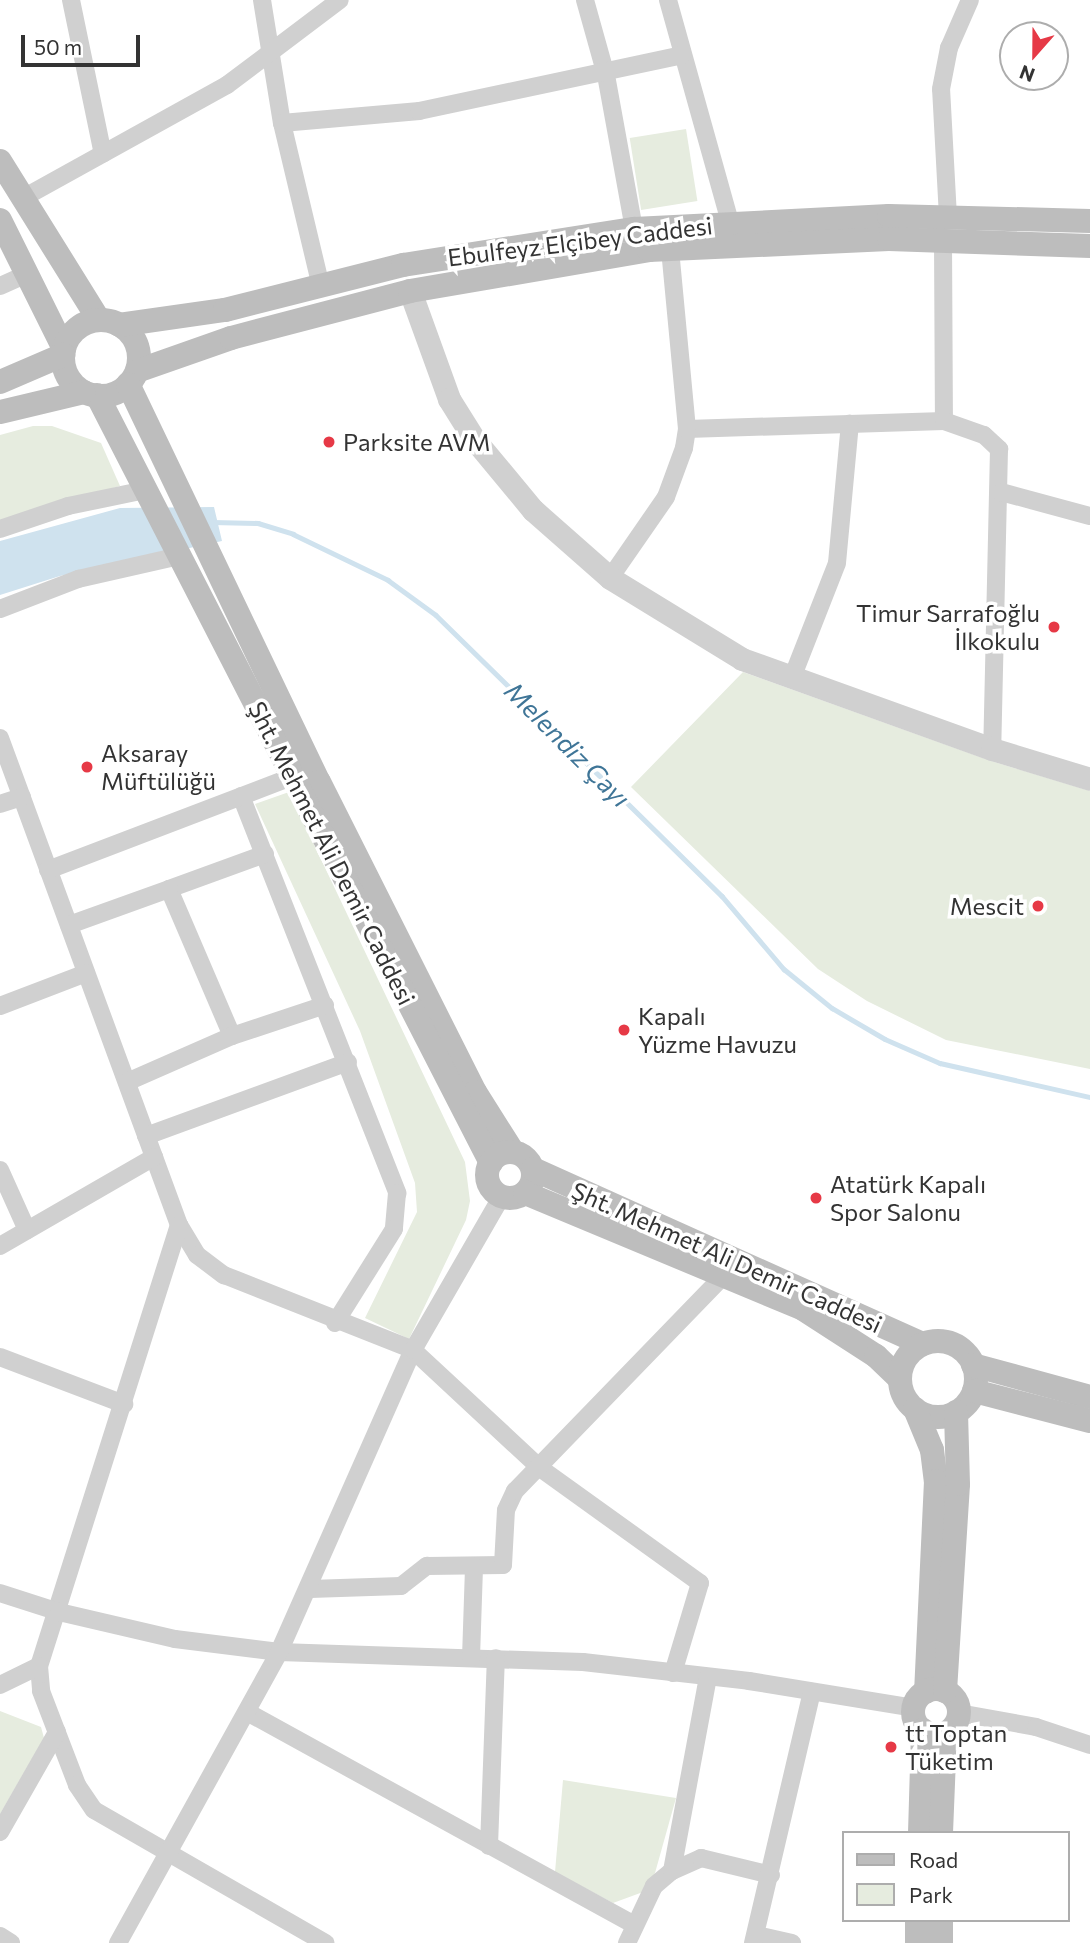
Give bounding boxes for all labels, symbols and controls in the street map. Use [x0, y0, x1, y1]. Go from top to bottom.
scale bar [24, 21, 144, 65]
north arrow [999, 21, 1069, 91]
text: 50 m [34, 34, 82, 59]
text: N [1016, 61, 1038, 87]
street label: Ebulfeyz Elçibey Caddesi [446, 210, 714, 272]
place label: Parksite AVM [343, 428, 490, 456]
marker: Parksite AVM [321, 434, 337, 450]
place label: Timur Sarrafoğlu İlkokulu [856, 599, 1040, 655]
marker: Timur Sarrafoğlu İlkokulu [1046, 619, 1062, 635]
water label: Melendiz Çayı [499, 675, 637, 813]
street label: Şht. Mehmet Ali Demir Caddesi [243, 697, 421, 1009]
place label: Aksaray Müftülüğü [101, 739, 216, 795]
marker: Aksaray Müftülüğü [79, 759, 95, 775]
place label: Mescit [950, 892, 1024, 920]
marker: Mescit [1030, 898, 1046, 914]
place label: Kapalı Yüzme Havuzu [638, 1002, 797, 1058]
marker: Kapalı Yüzme Havuzu [616, 1022, 632, 1038]
place label: Atatürk Kapalı Spor Salonu [830, 1170, 986, 1226]
street label: Şht. Mehmet Ali Demir Caddesi [567, 1175, 887, 1339]
marker: Atatürk Kapalı Spor Salonu [808, 1190, 824, 1206]
place label: tt Toptan Tüketim [905, 1719, 1007, 1775]
marker: tt Toptan Tüketim [883, 1739, 899, 1755]
legend [842, 1831, 1069, 1922]
text: Road [909, 1847, 958, 1872]
text: Park [909, 1882, 953, 1907]

